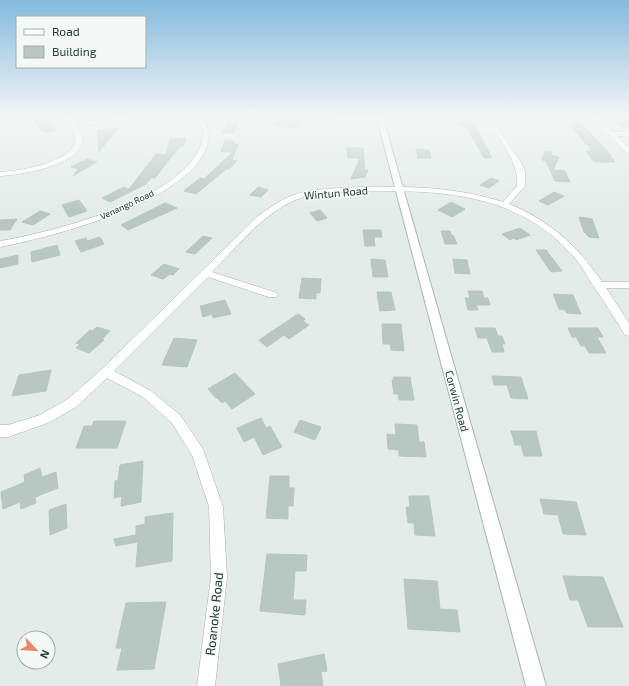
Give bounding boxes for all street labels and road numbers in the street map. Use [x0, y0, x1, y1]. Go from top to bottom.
street label: Wintun Road [303, 183, 368, 202]
street label: Venango Road [98, 187, 155, 222]
street label: Corwin Road [443, 369, 472, 433]
street label: Roanoke Road [202, 572, 226, 656]

